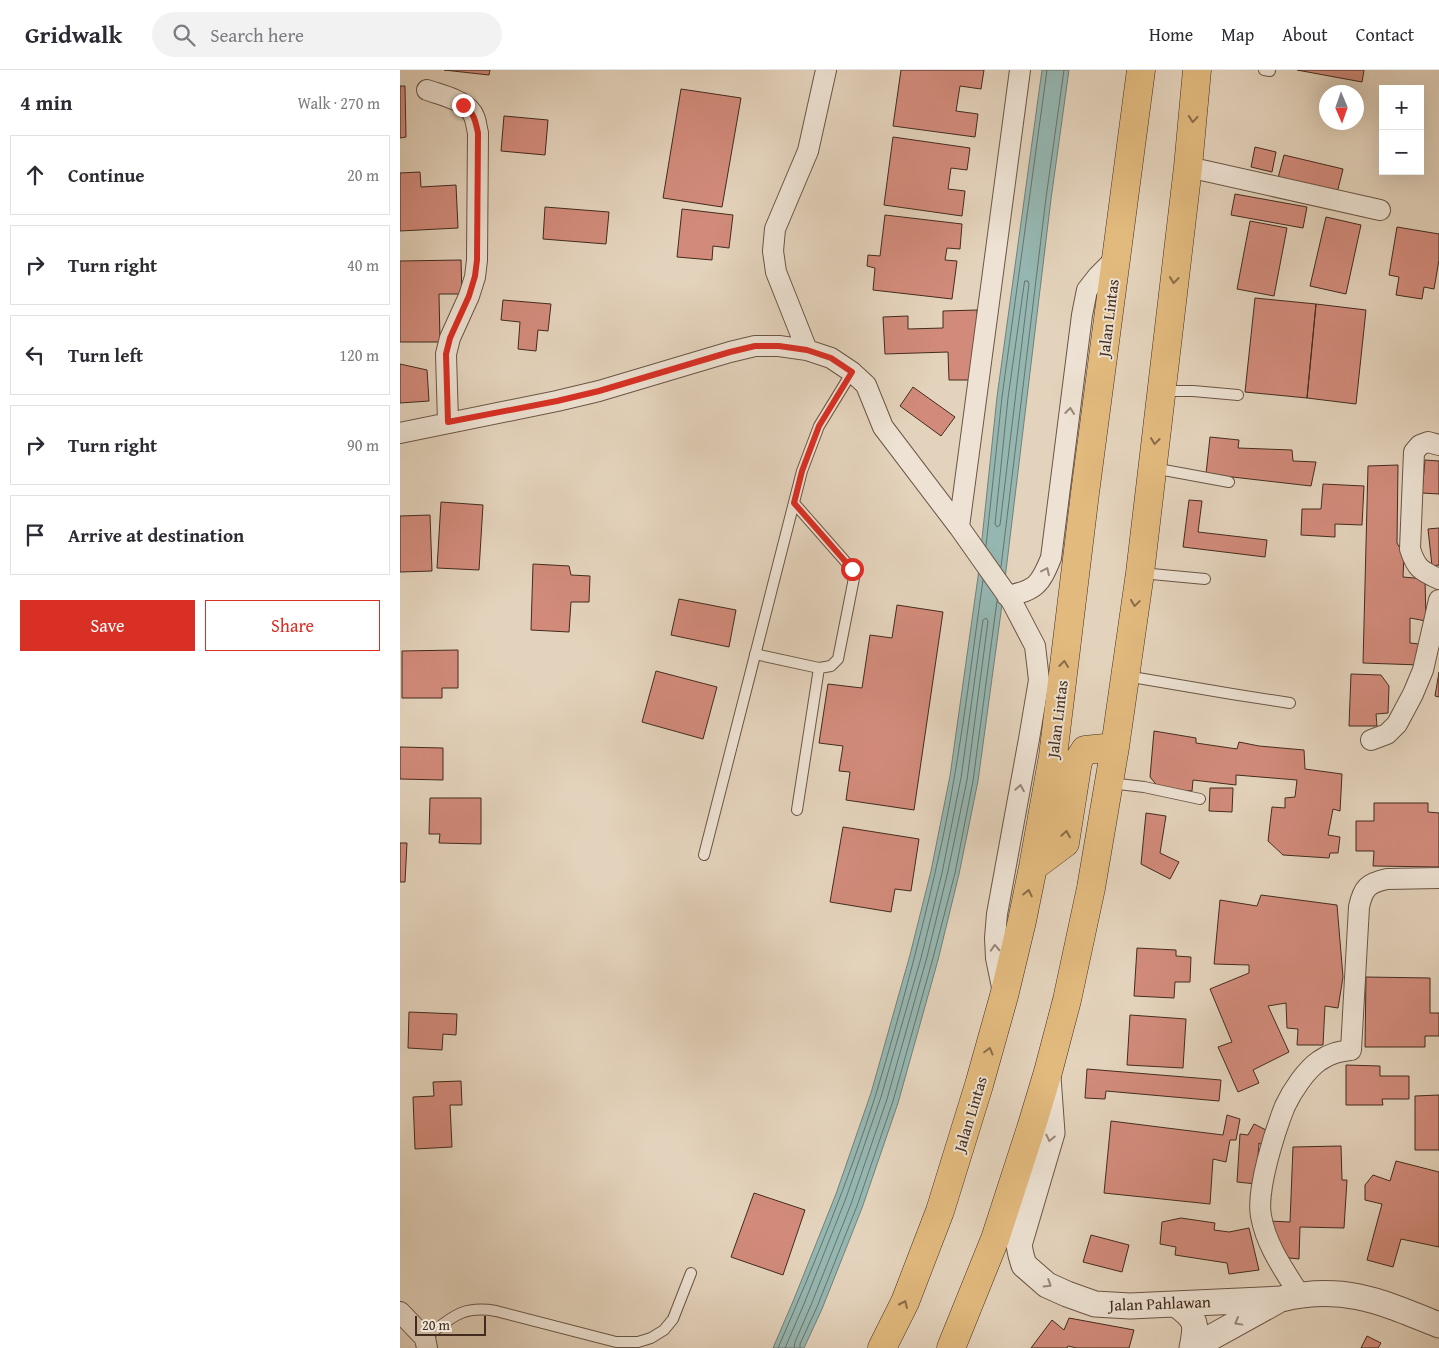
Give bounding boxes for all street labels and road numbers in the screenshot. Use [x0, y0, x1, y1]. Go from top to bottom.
street label: Jalan Lintas [1091, 278, 1125, 360]
street label: Jalan Lintas [1040, 679, 1074, 761]
street label: Jalan Lintas [947, 1073, 993, 1157]
street label: Jalan Pahlawan [1107, 1289, 1211, 1317]

